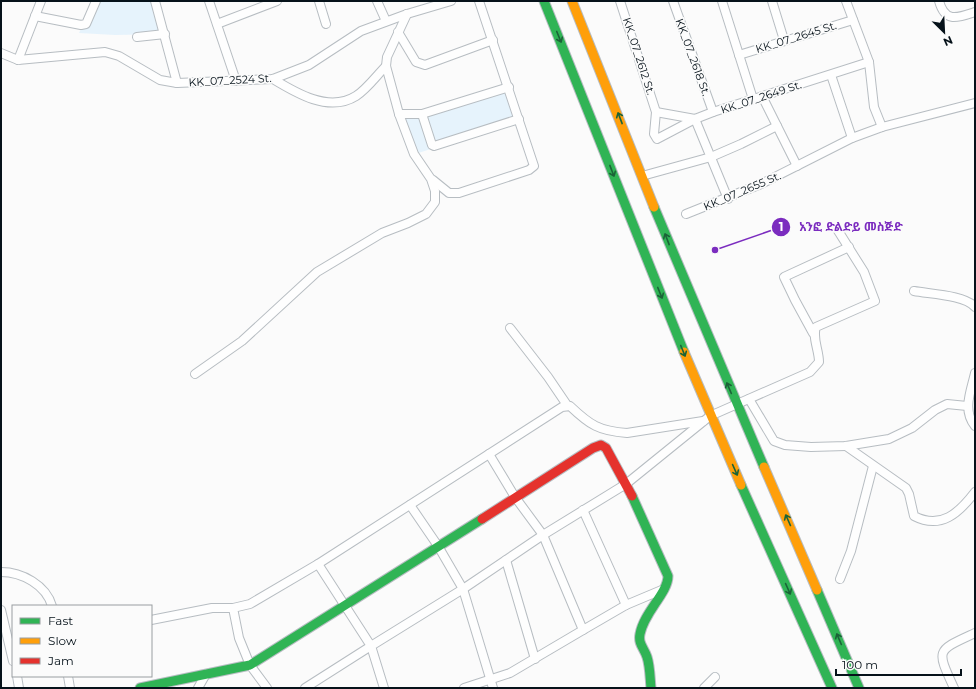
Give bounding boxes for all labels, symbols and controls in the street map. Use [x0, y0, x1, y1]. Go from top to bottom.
north arrow [924, 12, 964, 52]
street label: KK_07_2612 St. [620, 16, 658, 96]
street label: KK_07_2618 St. [673, 16, 713, 98]
street label: KK_07_2645 St. [754, 18, 838, 56]
one-way arrow [556, 31, 563, 43]
text: N [941, 33, 955, 49]
street label: KK_07_2524 St. [188, 71, 272, 89]
street label: KK_07_2649 St. [719, 77, 803, 117]
one-way arrow [615, 112, 623, 124]
one-way arrow [608, 165, 616, 177]
street label: KK_07_2655 St. [701, 168, 783, 214]
callout: አንፎ ድልድይ መስጅድ [771, 215, 911, 239]
text: 1 [779, 219, 783, 234]
text: አንፎ ድልድይ መስጅድ [799, 219, 903, 234]
one-way arrow [662, 234, 670, 246]
one-way arrow [656, 287, 664, 299]
one-way arrow [680, 345, 688, 357]
one-way arrow [725, 383, 732, 395]
one-way arrow [732, 464, 739, 476]
one-way arrow [783, 514, 791, 526]
one-way arrow [785, 583, 792, 595]
legend [12, 605, 152, 677]
text: Fast [48, 613, 73, 628]
text: Slow [48, 633, 77, 648]
one-way arrow [835, 634, 842, 646]
scale bar [836, 651, 961, 677]
text: Jam [47, 653, 74, 668]
text: 100 m [842, 657, 878, 672]

